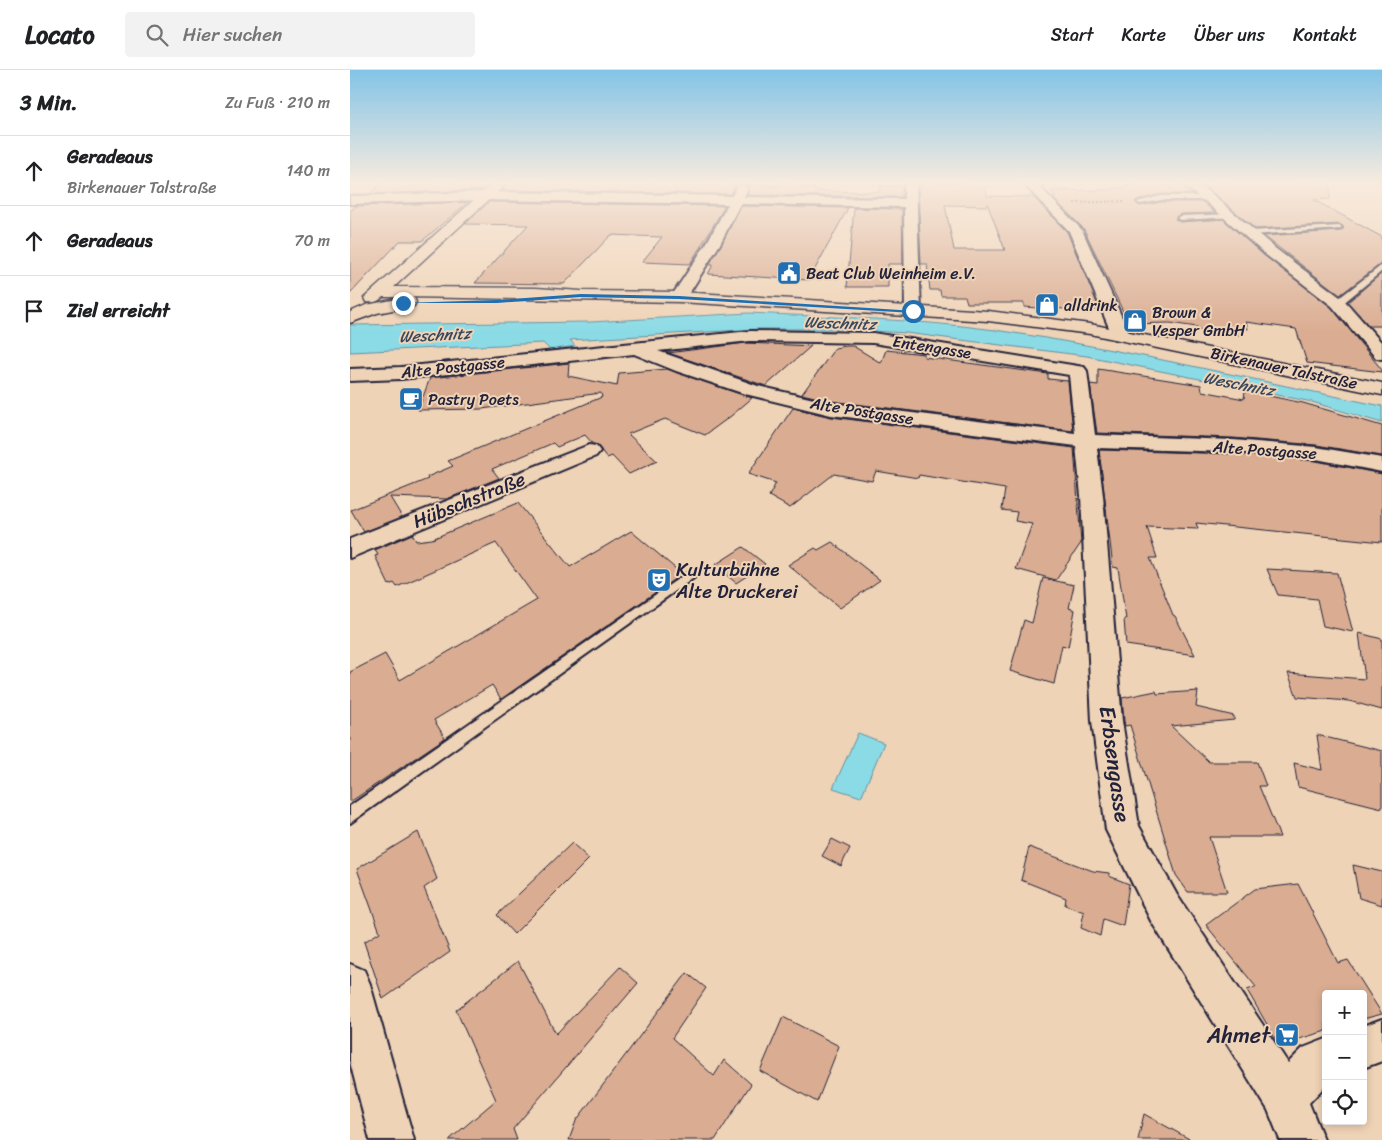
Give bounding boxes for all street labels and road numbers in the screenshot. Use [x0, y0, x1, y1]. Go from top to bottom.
street label: Entengasse [891, 326, 974, 368]
street label: Birkenauer Talstraße [1208, 338, 1360, 398]
street label: Alte Postgasse [399, 347, 506, 387]
street label: Alte Postgasse [807, 388, 916, 433]
street label: Alte Postgasse [1211, 432, 1318, 468]
street label: Hübschstraße [408, 462, 530, 538]
street label: Erbsengasse [1088, 703, 1143, 825]

